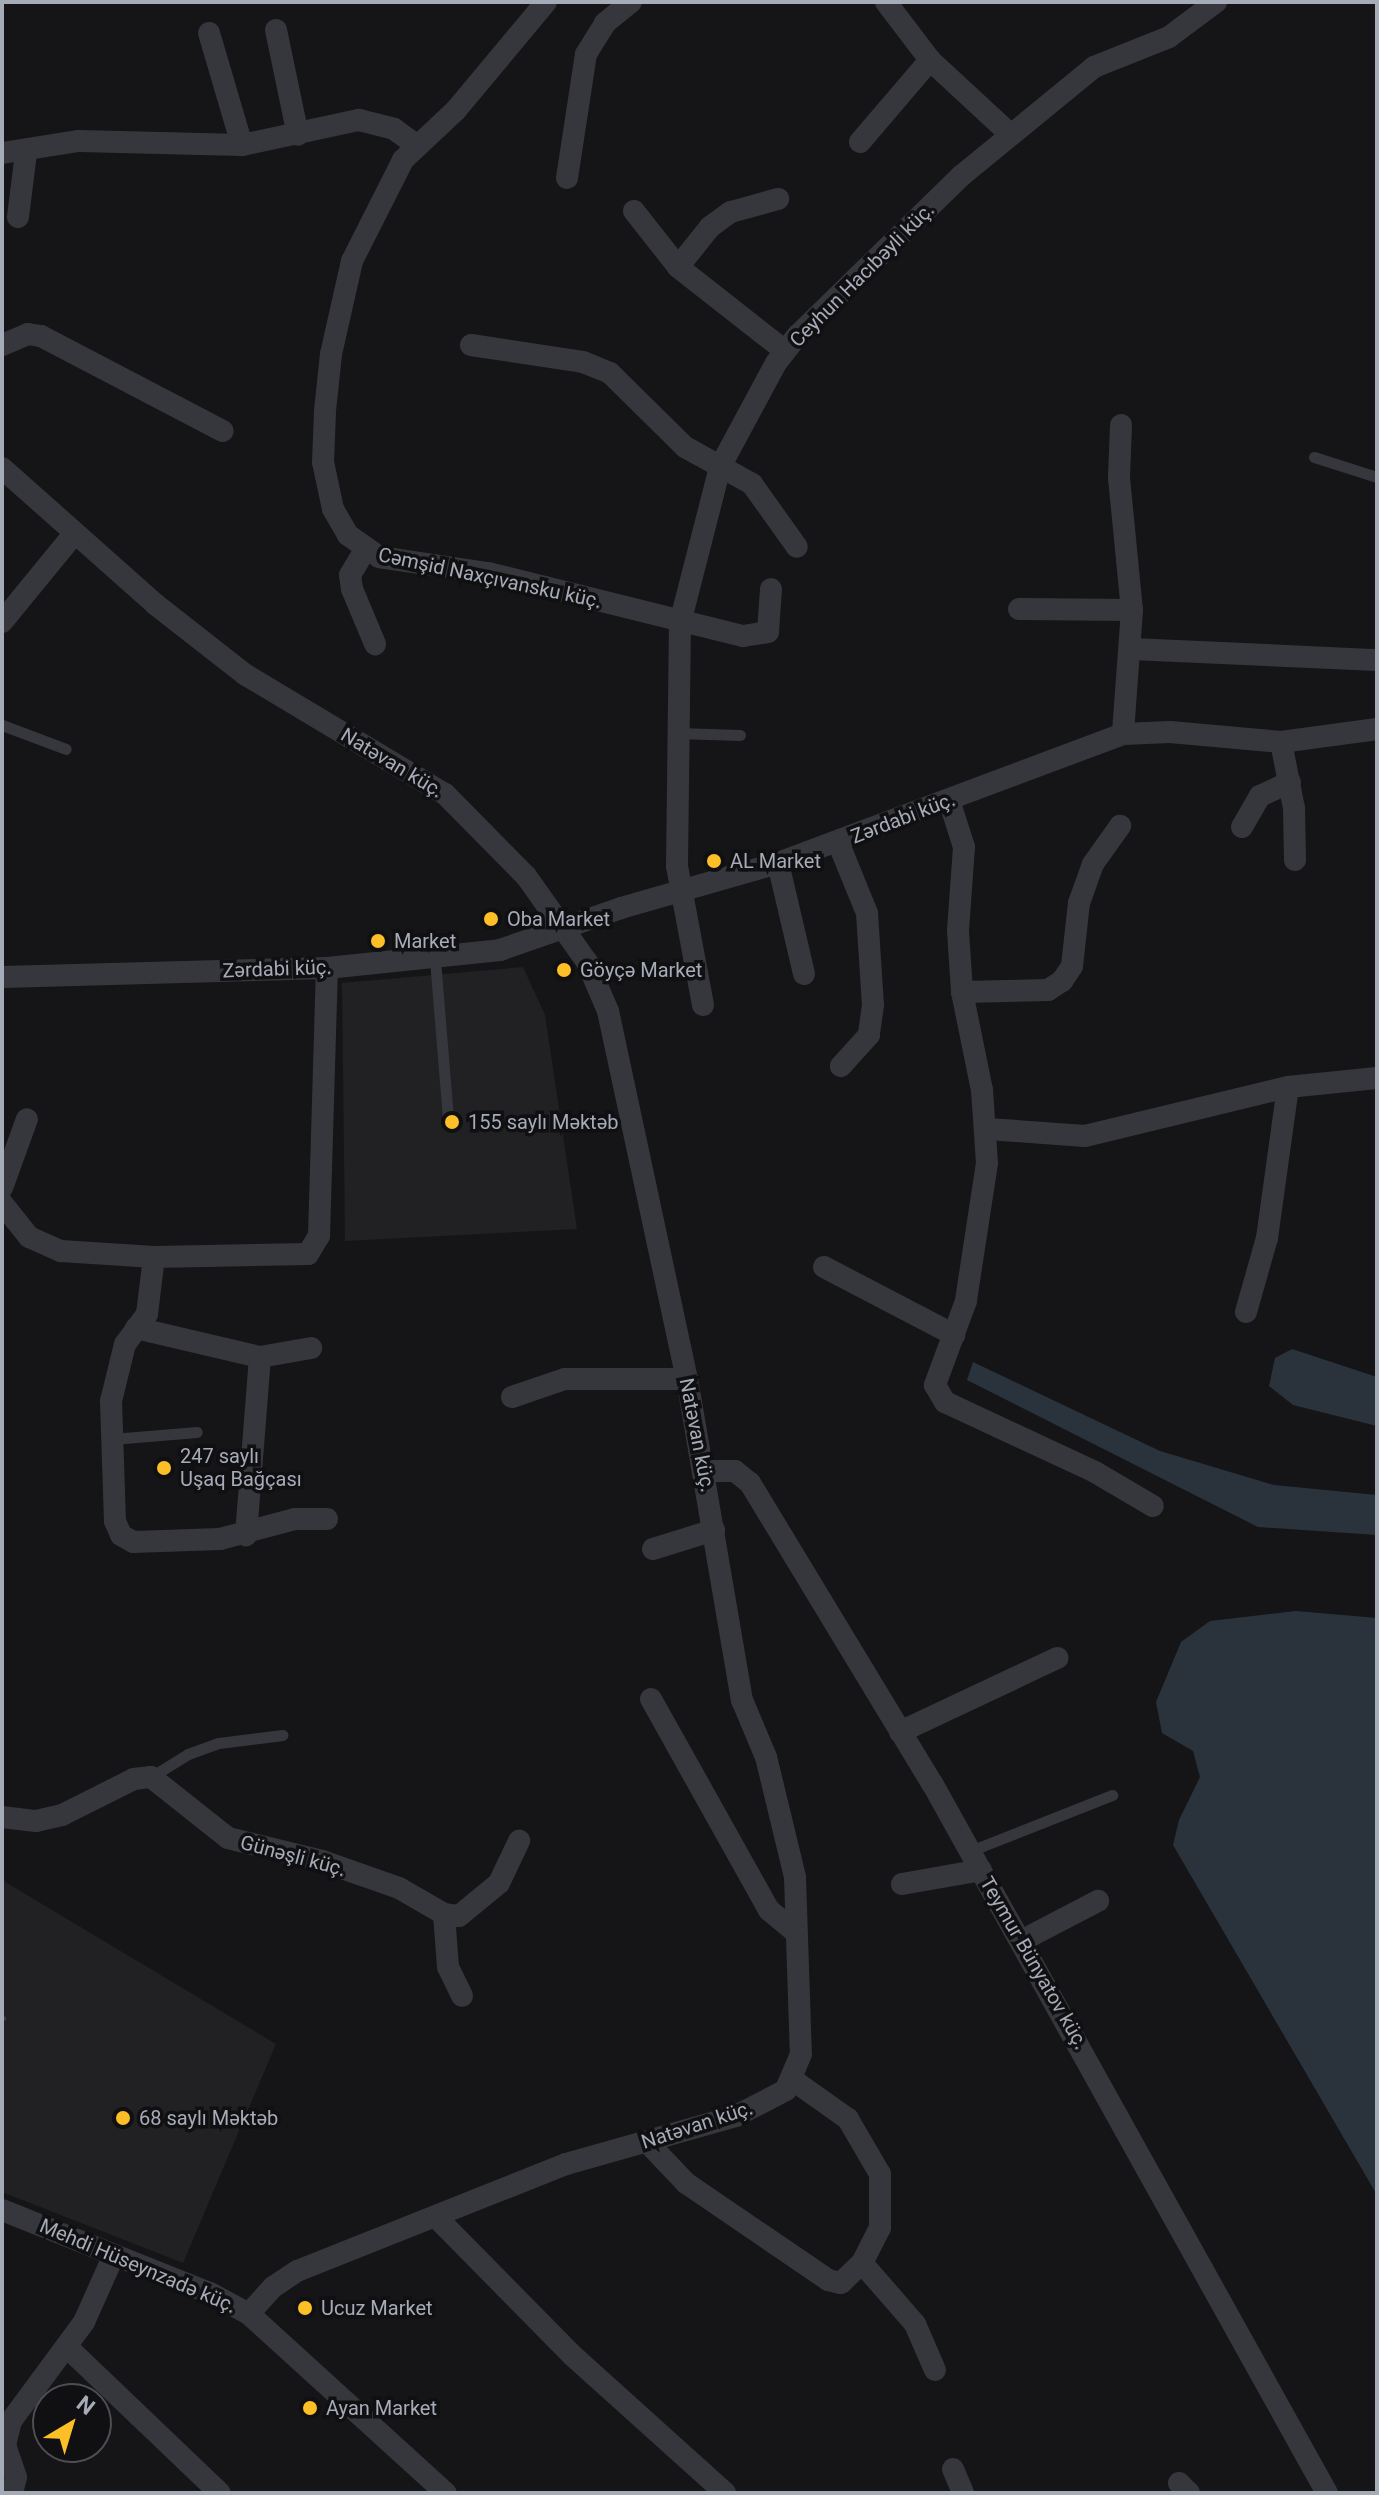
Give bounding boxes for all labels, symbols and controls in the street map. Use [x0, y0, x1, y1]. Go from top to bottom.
street label: Ceyhun Hacıbəyli küç. [785, 198, 939, 352]
street label: Cəmşid Naxçıvansku küç. [376, 543, 604, 613]
street label: Natəvan küç. [336, 723, 448, 803]
street label: Zərdabi küç. [848, 787, 958, 849]
place label: AL Market [730, 849, 821, 873]
marker: AL Market [705, 852, 723, 870]
place label: Oba Market [507, 907, 610, 931]
marker: Oba Market [482, 910, 500, 928]
place label: Market [394, 929, 456, 953]
marker: Market [369, 932, 387, 950]
street label: Zərdabi küç. [222, 955, 332, 983]
place label: Göyçə Market [580, 958, 702, 982]
marker: Göyçə Market [555, 961, 573, 979]
place label: 155 saylı Məktəb [468, 1110, 618, 1134]
marker: 155 saylı Məktəb [443, 1113, 461, 1131]
street label: Natəvan küç. [674, 1376, 720, 1494]
place label: 247 saylı Uşaq Bağçası [180, 1444, 302, 1491]
marker: 247 saylı Uşaq Bağçası [155, 1459, 173, 1477]
street label: Günəşli küç. [238, 1830, 348, 1882]
street label: Teymur Bünyatov küç. [975, 1873, 1093, 2053]
street label: Natəvan küç. [638, 2096, 756, 2154]
place label: 68 saylı Məktəb [139, 2106, 278, 2130]
marker: 68 saylı Məktəb [114, 2109, 132, 2127]
street label: Mehdi Hüseynzadə küç. [36, 2214, 240, 2318]
place label: Ucuz Market [321, 2296, 433, 2320]
marker: Ucuz Market [296, 2299, 314, 2317]
north arrow [32, 2383, 112, 2463]
text: N [72, 2391, 100, 2420]
place label: Ayan Market [326, 2396, 437, 2420]
marker: Ayan Market [301, 2399, 319, 2417]

